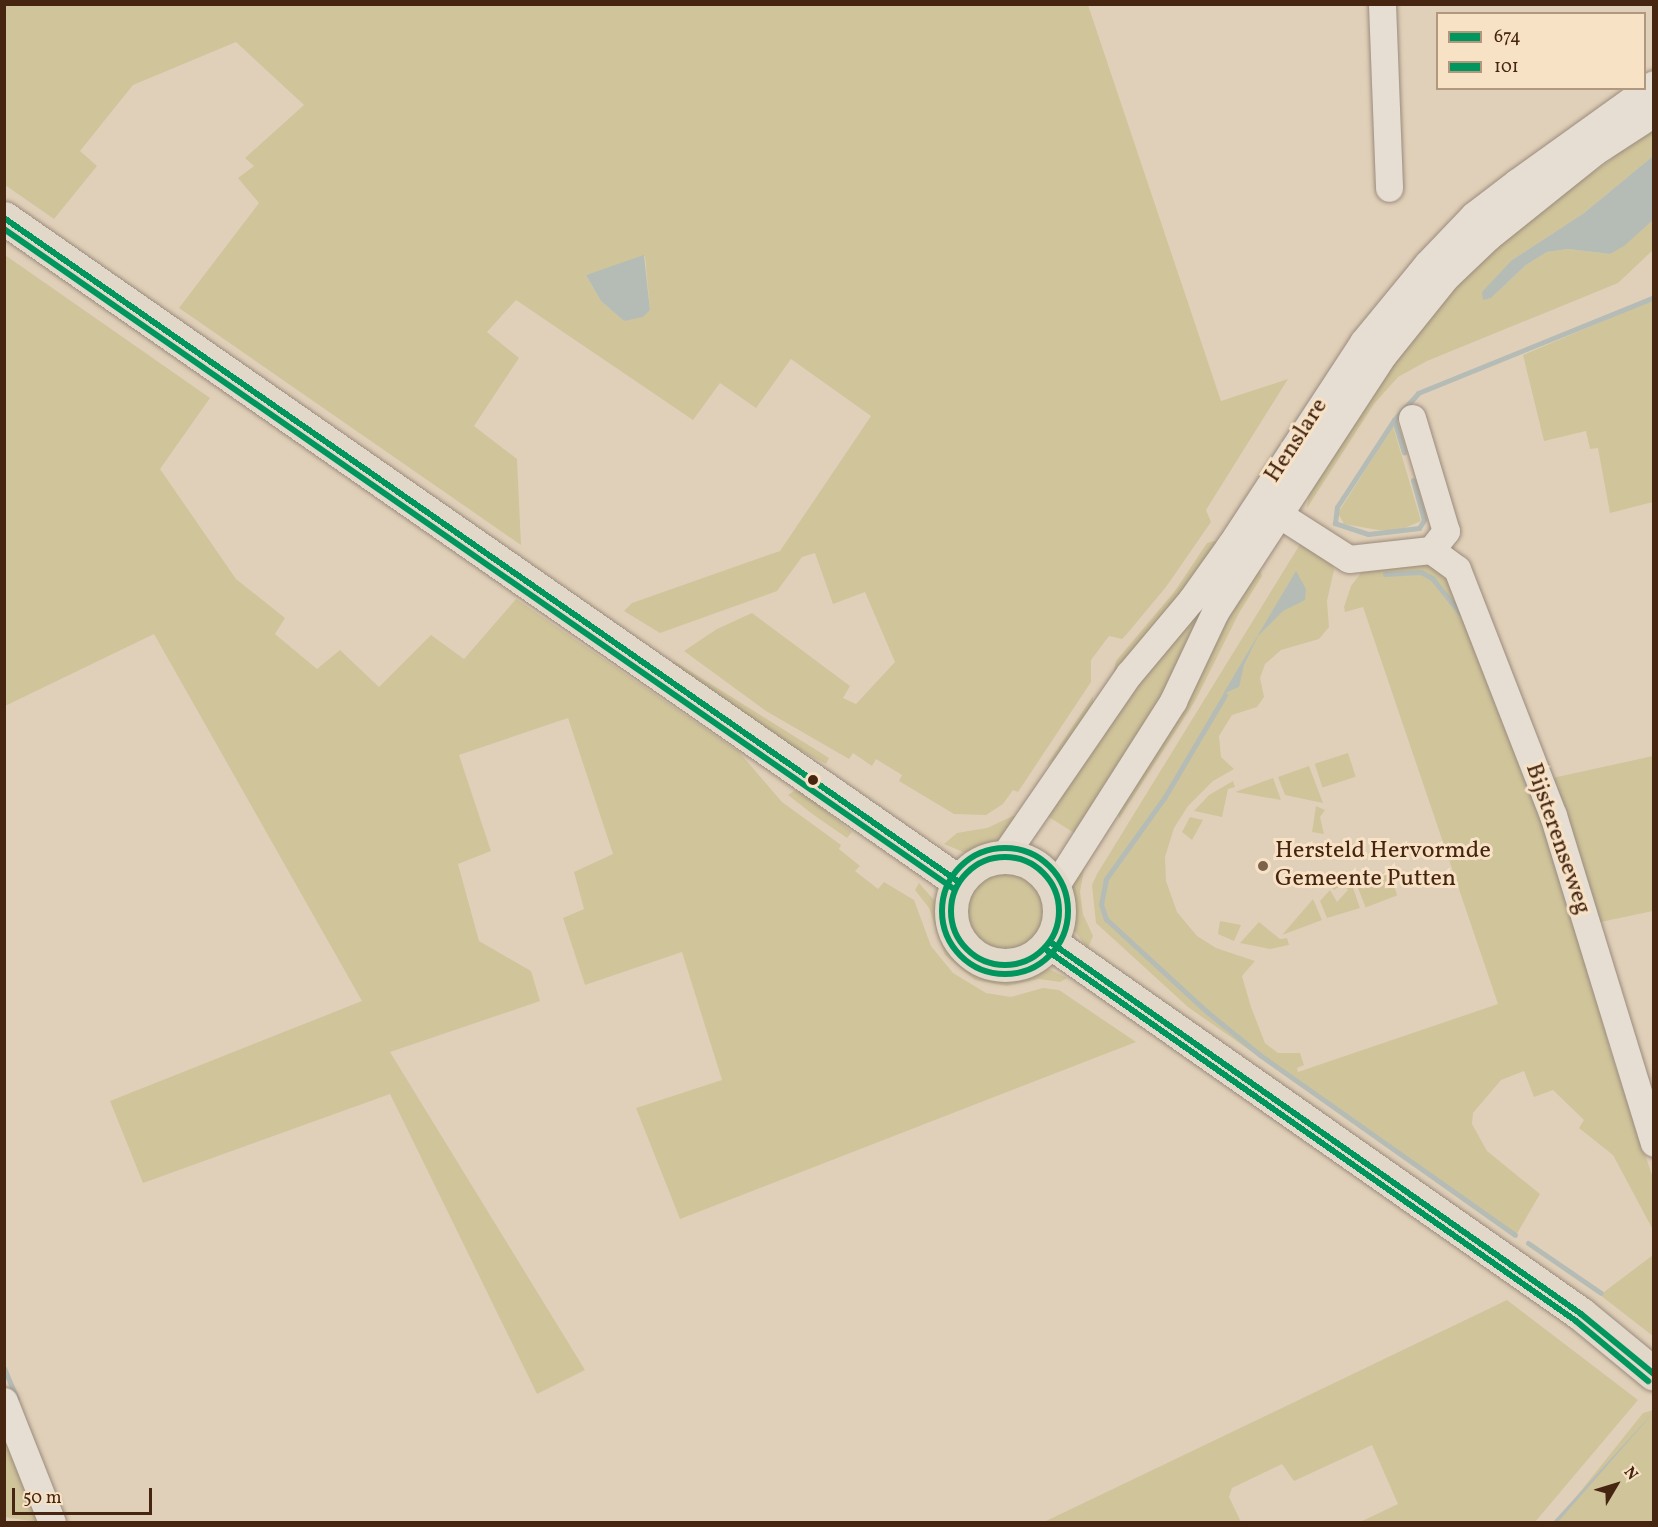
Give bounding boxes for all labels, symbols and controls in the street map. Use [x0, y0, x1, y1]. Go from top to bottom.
legend [1436, 12, 1646, 90]
text: 674 [1494, 25, 1521, 50]
text: 101 [1494, 55, 1519, 80]
street label: Henslare [1259, 393, 1335, 489]
street label: Bijsterenseweg [1518, 760, 1596, 918]
unlabelled marker [807, 774, 819, 786]
place label: Hersteld Hervormde Gemeente Putten [1275, 838, 1491, 894]
marker: Hersteld Hervormde Gemeente Putten [1256, 859, 1270, 873]
north arrow [1586, 1455, 1646, 1515]
text: N [1618, 1463, 1642, 1485]
scale bar [15, 1476, 154, 1514]
text: 50 m [23, 1486, 62, 1511]

